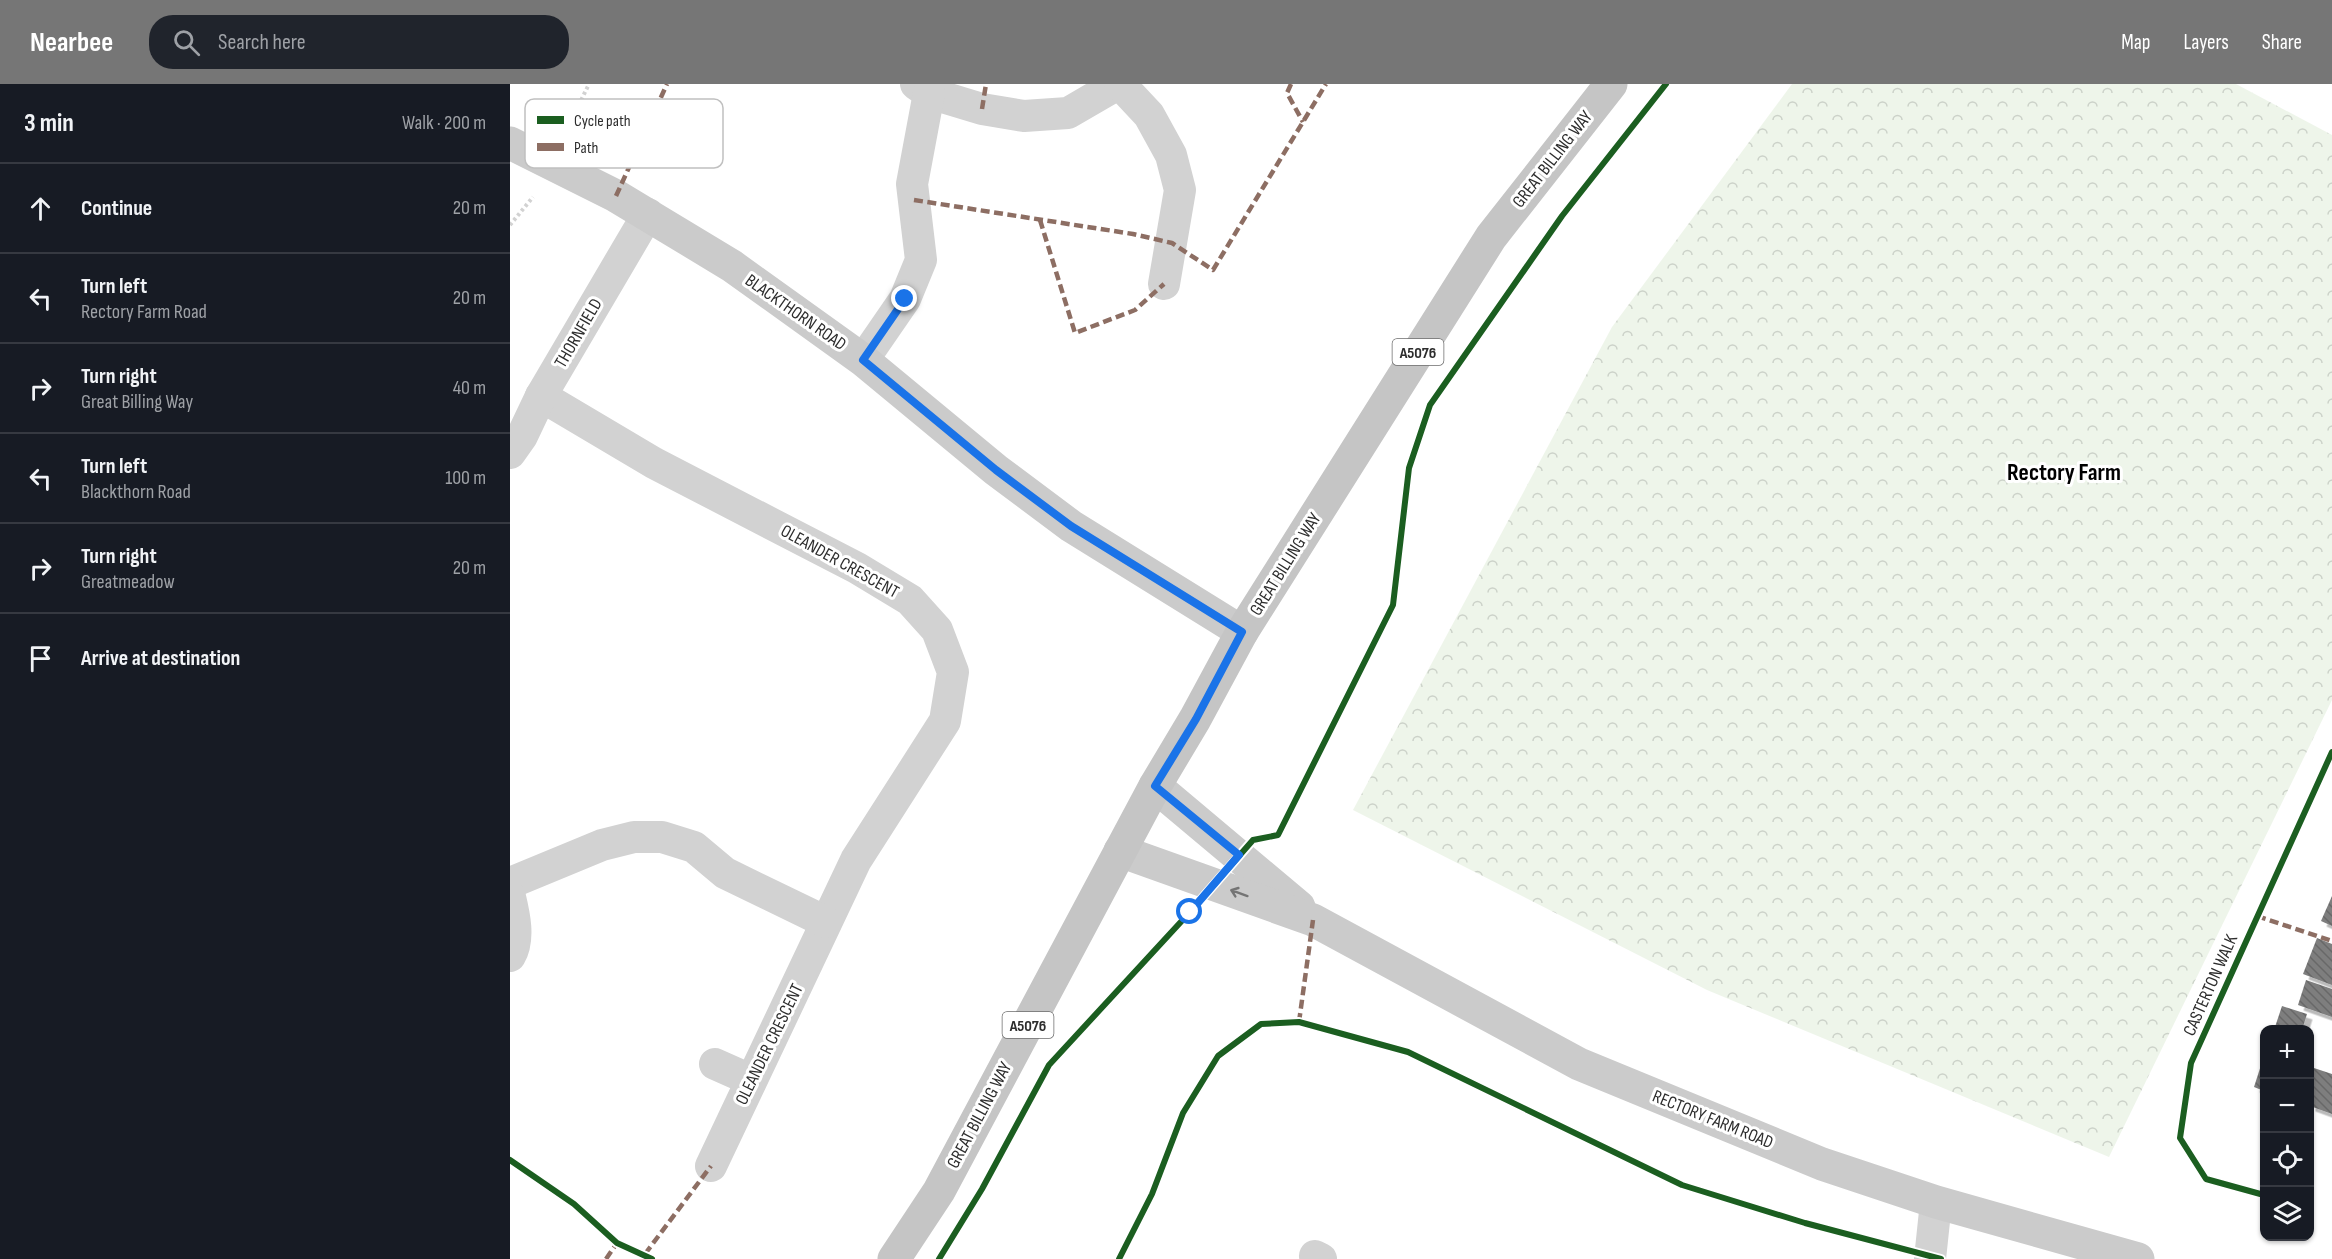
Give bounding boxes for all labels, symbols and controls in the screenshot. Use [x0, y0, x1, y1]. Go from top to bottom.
search box [149, 15, 569, 69]
text: Nearbee [30, 26, 113, 59]
icon: search [170, 26, 203, 59]
text: Search here [218, 29, 306, 56]
text: Map [2121, 30, 2150, 55]
text: Layers [2183, 30, 2229, 55]
text: Share [2262, 30, 2302, 55]
legend [525, 99, 723, 168]
street label: GREAT BILLING WAY [1508, 106, 1597, 212]
text: 3 min [24, 108, 74, 139]
text: Walk · 200 m [402, 111, 486, 135]
text: Cycle path [574, 112, 631, 131]
text: Path [574, 139, 598, 158]
icon: ahead [24, 192, 57, 225]
text: Continue [81, 195, 152, 222]
text: 20 m [453, 196, 486, 220]
street label: BLACKTHORN ROAD [741, 270, 850, 355]
text: Turn left [81, 273, 147, 300]
icon: left [24, 282, 57, 315]
route end [891, 285, 917, 311]
text: 20 m [453, 286, 486, 310]
street label: THORNFIELD [550, 295, 607, 372]
text: Rectory Farm Road [81, 300, 207, 324]
road number: A5076 [1392, 339, 1444, 365]
text: Turn right [81, 363, 157, 390]
icon: right [24, 372, 57, 405]
text: 40 m [453, 376, 486, 400]
text: Great Billing Way [81, 390, 193, 414]
text: Turn left [81, 453, 147, 480]
district label: Rectory Farm [2007, 458, 2121, 487]
icon: left [24, 462, 57, 495]
text: 100 m [445, 466, 486, 490]
text: Blackthorn Road [81, 480, 191, 504]
street label: GREAT BILLING WAY [1245, 509, 1326, 620]
street label: OLEANDER CRESCENT [777, 520, 903, 603]
text: Turn right [81, 543, 157, 570]
icon: right [24, 552, 57, 585]
text: 20 m [453, 556, 486, 580]
text: Greatmeadow [81, 570, 175, 594]
icon: arrive [24, 642, 57, 675]
text: Arrive at destination [81, 645, 240, 672]
one-way arrow [1230, 886, 1249, 897]
route start [1176, 898, 1202, 924]
street label: CASTERTON WALK [2179, 931, 2242, 1039]
street label: OLEANDER CRESCENT [731, 980, 808, 1108]
road number: A5076 [1002, 1012, 1054, 1038]
map controls [2260, 1025, 2314, 1241]
button: + [2260, 1025, 2314, 1079]
street label: GREAT BILLING WAY [943, 1058, 1016, 1172]
button: − [2260, 1079, 2314, 1133]
street label: RECTORY FARM ROAD [1649, 1086, 1776, 1153]
button: locate [2260, 1133, 2314, 1187]
button: layers [2260, 1187, 2314, 1241]

